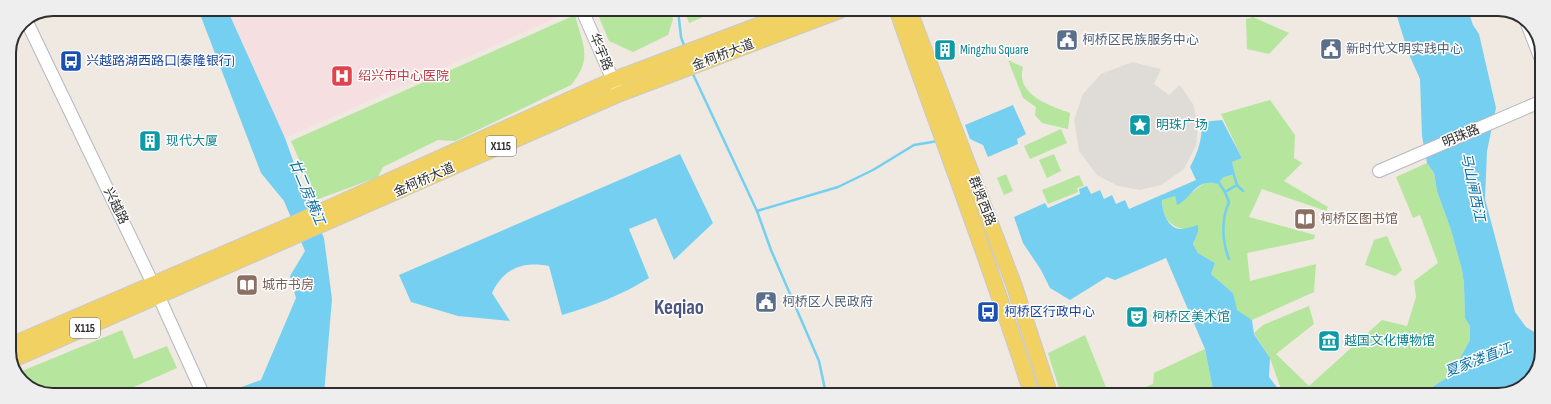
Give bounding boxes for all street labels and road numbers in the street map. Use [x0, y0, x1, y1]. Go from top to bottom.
street label: 华宇路 [586, 31, 616, 73]
street label: 金柯桥大道 [690, 36, 756, 74]
street label: 明珠路 [1440, 121, 1482, 151]
road number: X115 [486, 136, 516, 156]
street label: 金柯桥大道 [391, 159, 457, 201]
street label: 群贤西路 [965, 174, 999, 228]
street label: 兴越路 [100, 185, 132, 227]
road number: X115 [70, 318, 100, 338]

